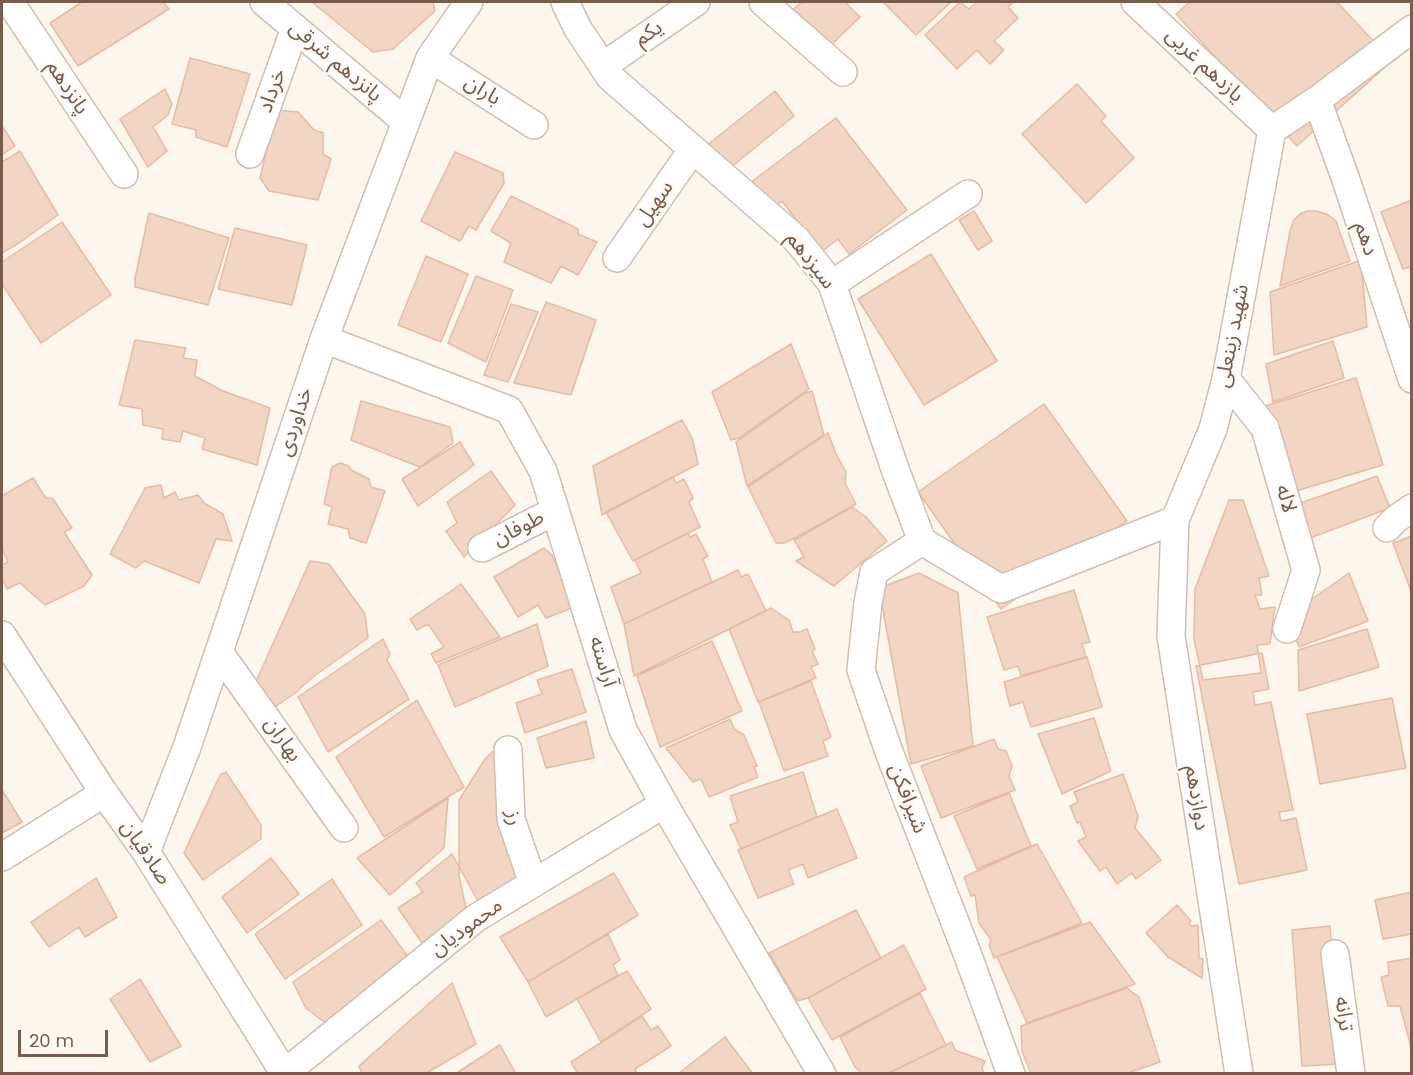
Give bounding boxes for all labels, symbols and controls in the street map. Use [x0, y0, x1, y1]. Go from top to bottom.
street label: یکم [630, 15, 668, 53]
street label: پانزدهم شرقی [283, 16, 387, 108]
street label: یازدهم غربی [1159, 23, 1249, 109]
street label: پانزدهم [40, 56, 94, 120]
street label: خرداد [253, 66, 293, 116]
street label: باران [459, 70, 505, 112]
street label: سهیل [630, 176, 680, 232]
street label: دهم [1348, 219, 1382, 259]
street label: سیزدهم [780, 227, 840, 295]
street label: شهید زینعلی [1211, 282, 1255, 390]
street label: خداوردی [273, 384, 319, 460]
street label: لاله [1269, 482, 1301, 516]
street label: طوفان [489, 506, 549, 552]
street label: آراسته [582, 634, 622, 690]
street label: بهاران [258, 713, 306, 767]
street label: شیرافکن [882, 761, 932, 837]
street label: دوازدهم [1178, 764, 1214, 832]
street label: رز [499, 808, 527, 828]
street label: صادقیان [114, 816, 176, 890]
street label: محمودیان [426, 893, 508, 963]
street label: ترانه [1328, 995, 1358, 1033]
scale bar [21, 1018, 111, 1056]
text: 20 m [29, 1028, 74, 1053]

